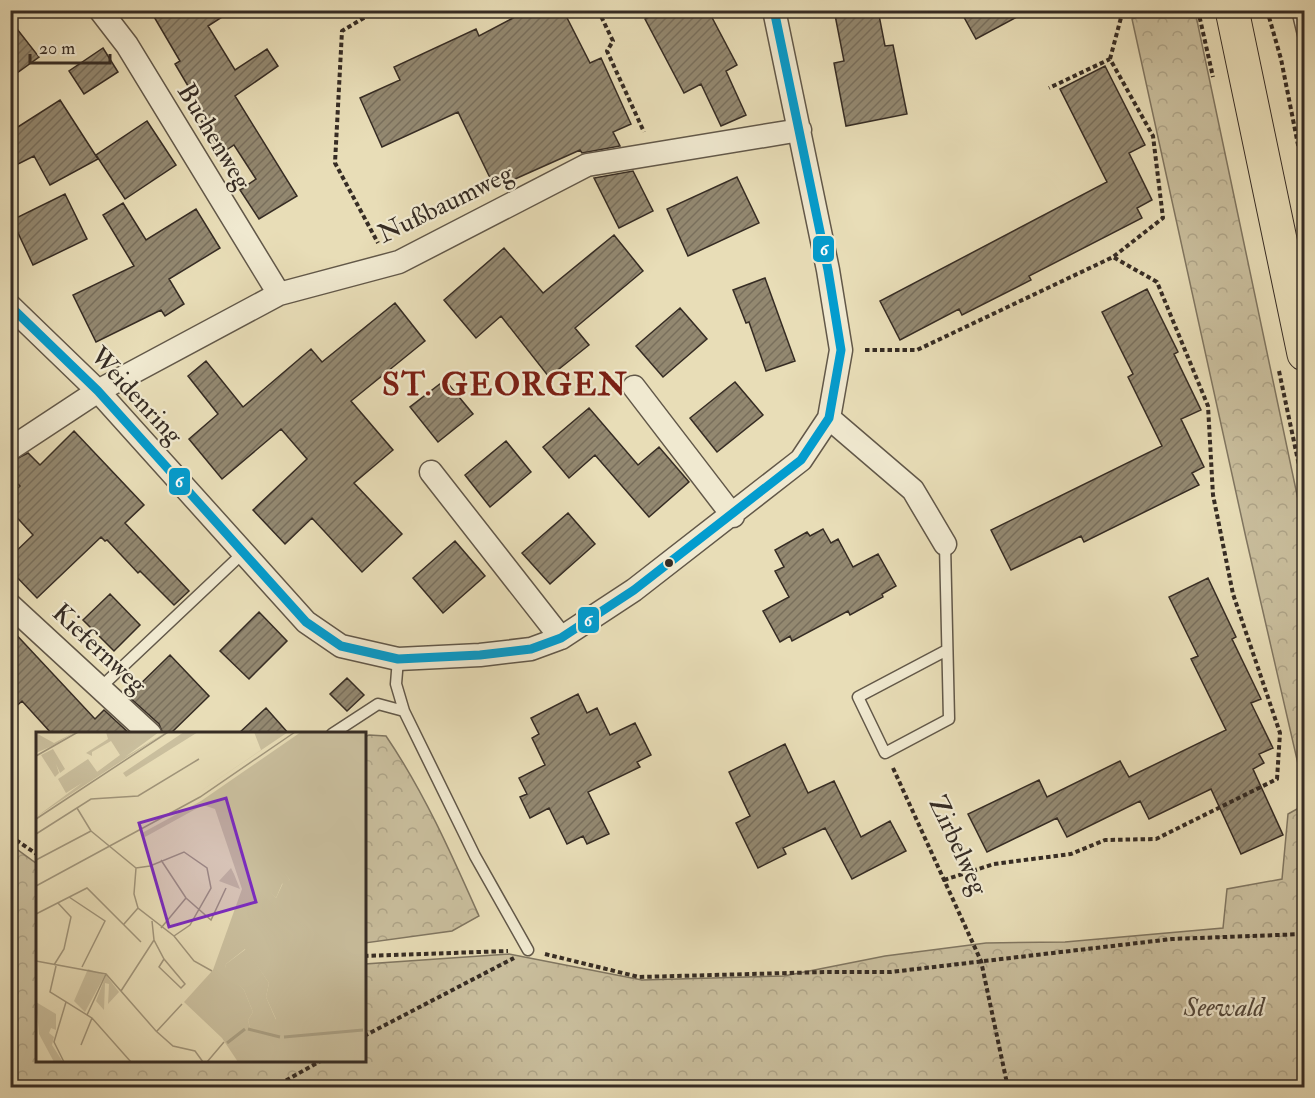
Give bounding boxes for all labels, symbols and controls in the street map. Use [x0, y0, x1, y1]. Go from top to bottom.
scale bar [30, 27, 110, 65]
text: 20 m [39, 37, 75, 60]
street label: Buchenweg [170, 78, 259, 196]
street label: Nußbaumweg [373, 157, 519, 250]
line badge: 6 [812, 235, 835, 263]
text: 6 [820, 240, 830, 260]
street label: Weidenring [82, 340, 190, 452]
district label: ST. GEORGEN [382, 365, 628, 405]
line badge: 6 [168, 467, 191, 496]
text: 6 [175, 472, 185, 492]
unlabelled marker [663, 557, 675, 569]
street label: Kiefernweg [46, 597, 154, 701]
line badge: 6 [577, 606, 600, 634]
text: 6 [584, 611, 594, 631]
inset map [36, 732, 366, 1062]
street label: Zirbelweg [921, 791, 995, 901]
park label: Seewald [1183, 992, 1266, 1024]

